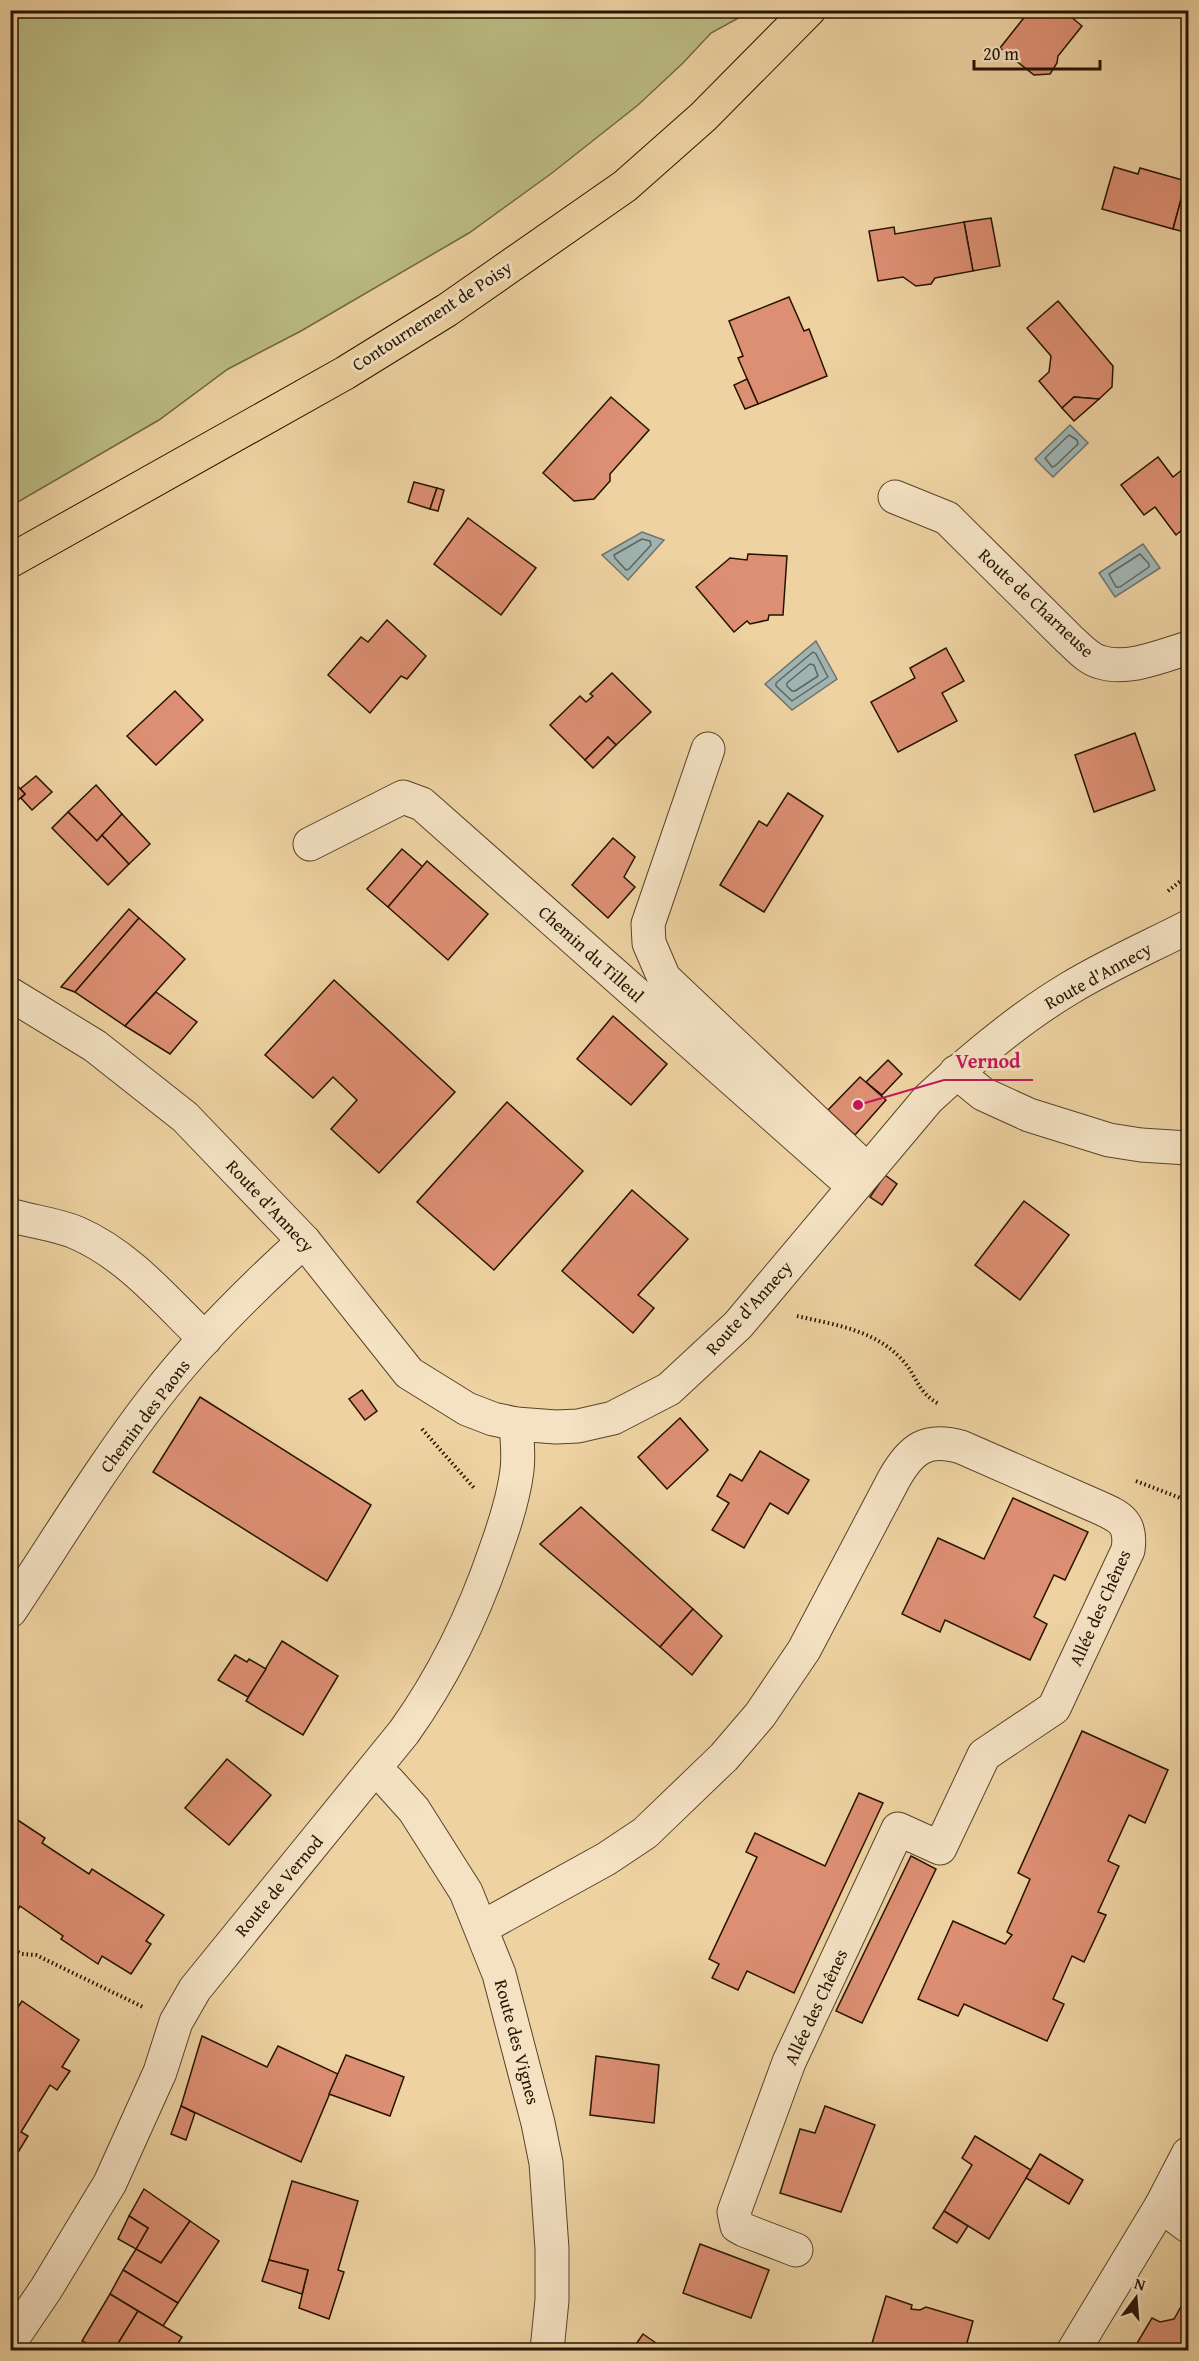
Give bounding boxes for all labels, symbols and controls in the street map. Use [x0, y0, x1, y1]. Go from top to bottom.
scale bar [974, 33, 1100, 71]
text: 20 m [983, 40, 1019, 67]
street label: Contournement de Poisy [346, 254, 517, 378]
street label: Route de Charneuse [972, 542, 1100, 664]
street label: Chemin du Tilleul [533, 899, 650, 1008]
street label: Route d'Annecy [1039, 935, 1156, 1016]
callout: Vernod [944, 1042, 1033, 1080]
text: Vernod [955, 1046, 1021, 1075]
street label: Route d'Annecy [220, 1153, 321, 1258]
street label: Route d'Annecy [699, 1254, 798, 1361]
street label: Chemin des Paons [93, 1353, 196, 1478]
street label: Allée des Chênes [1062, 1545, 1137, 1670]
street label: Route de Vernod [228, 1829, 330, 1942]
street label: Allée des Chênes [777, 1944, 854, 2069]
street label: Route des Vignes [488, 1976, 547, 2108]
north arrow [1106, 2268, 1166, 2328]
text: N [1132, 2271, 1149, 2297]

